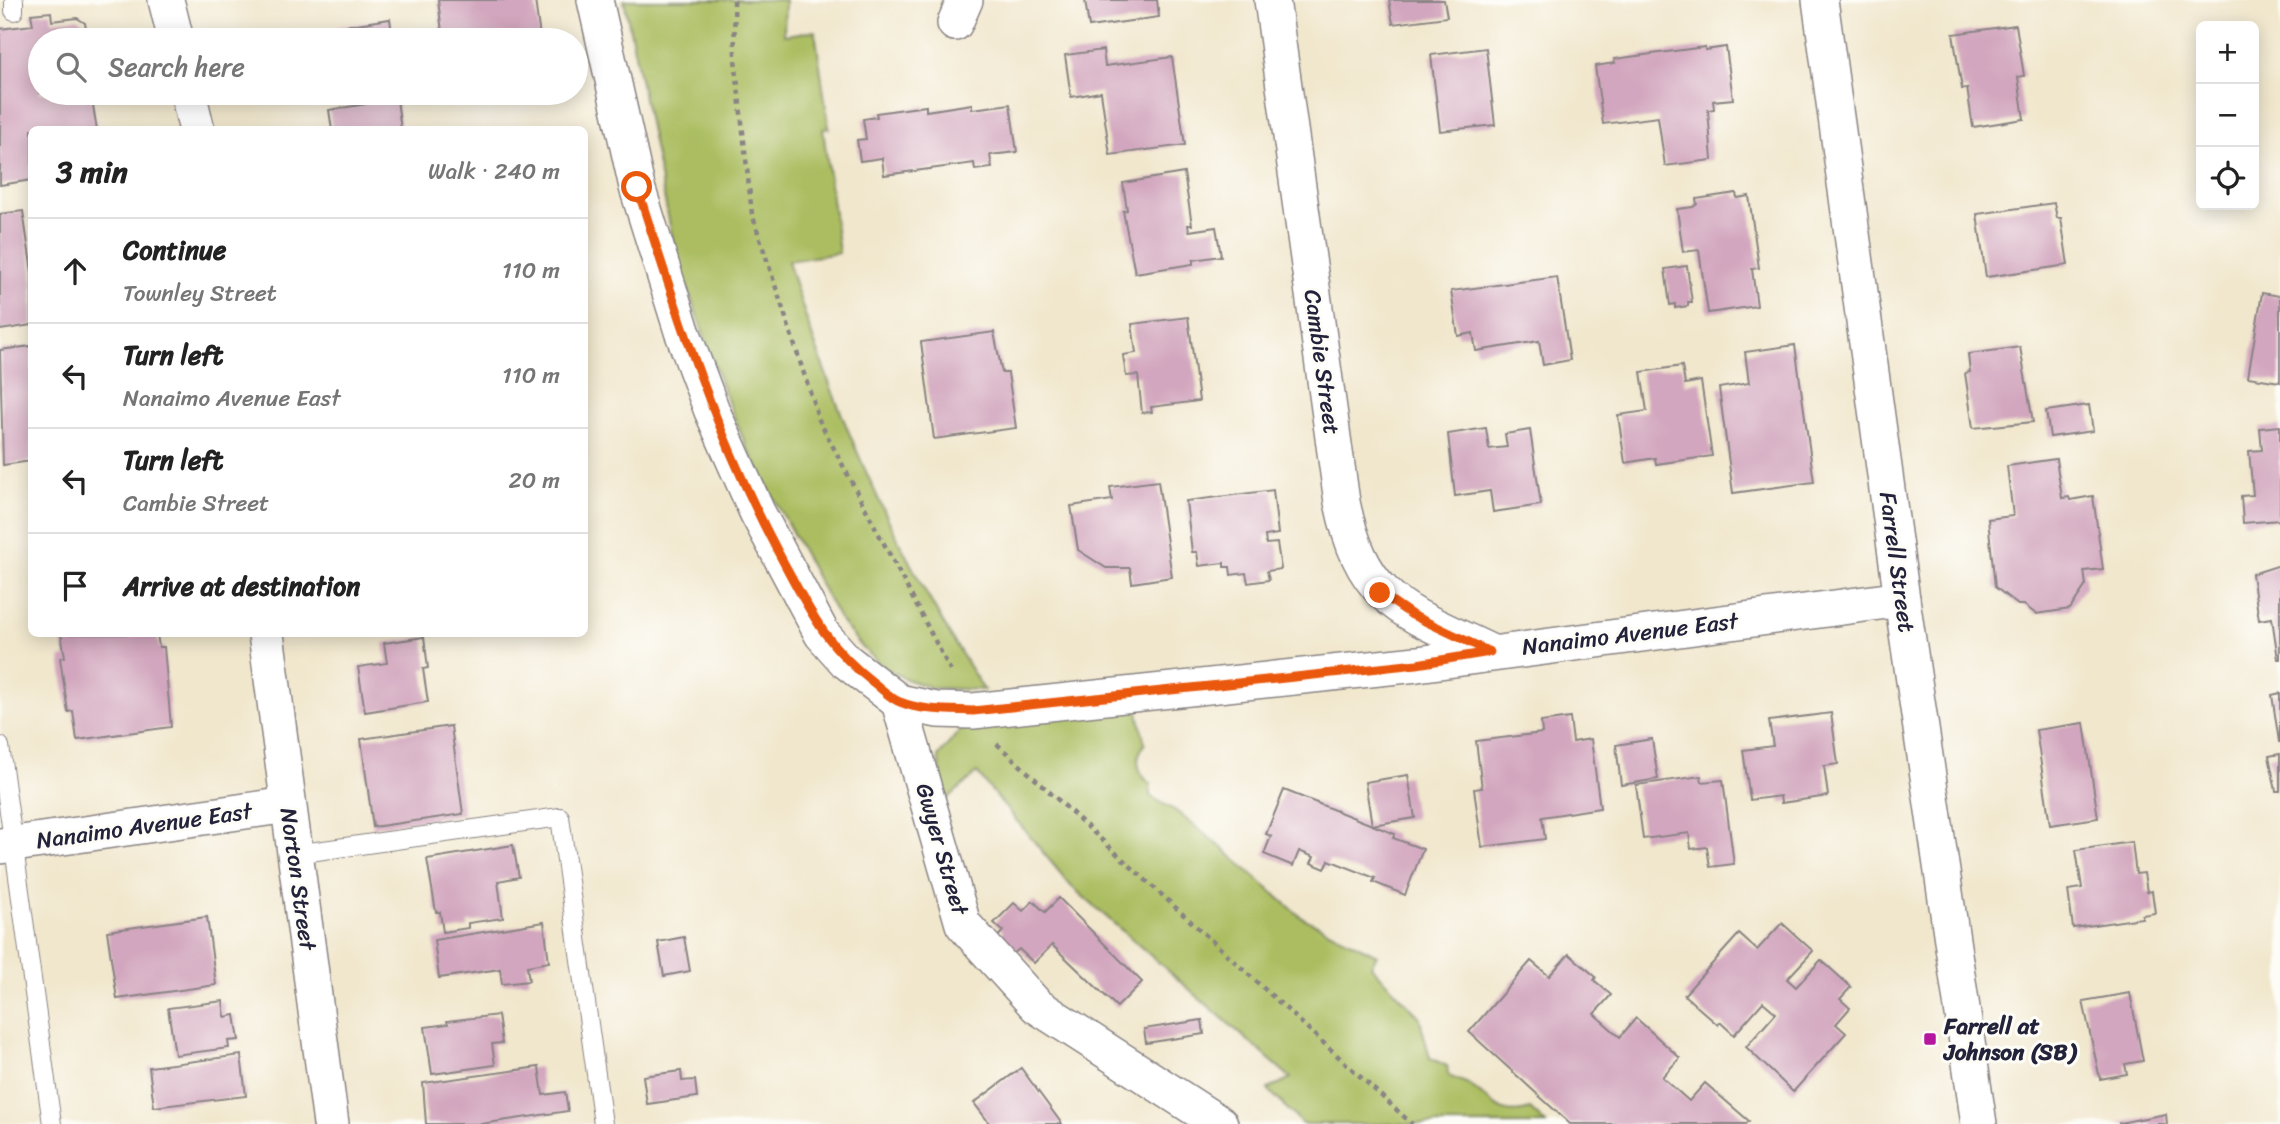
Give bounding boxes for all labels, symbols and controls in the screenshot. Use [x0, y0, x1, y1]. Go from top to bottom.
map controls [2196, 21, 2259, 210]
button: + [2196, 21, 2259, 84]
search box [28, 28, 588, 105]
text: Search here [108, 44, 245, 90]
icon: search [52, 48, 90, 86]
button: − [2196, 84, 2259, 147]
text: 3 min [56, 145, 128, 199]
button: locate [2196, 147, 2259, 210]
text: Walk · 240 m [428, 151, 560, 192]
route start [621, 171, 652, 202]
text: Continue [123, 227, 226, 273]
text: 110 m [502, 250, 560, 291]
icon: ahead [56, 252, 94, 290]
text: Townley Street [123, 273, 277, 314]
street label: Cambie Street [1292, 287, 1352, 437]
text: Turn left [123, 332, 223, 378]
text: 110 m [502, 355, 560, 396]
icon: left [56, 357, 94, 395]
text: Nanaimo Avenue East [123, 378, 340, 419]
text: Turn left [123, 437, 223, 483]
text: 20 m [509, 460, 560, 501]
icon: left [56, 462, 94, 500]
text: Cambie Street [123, 483, 269, 524]
street label: Farrell Street [1867, 489, 1927, 635]
text: Arrive at destination [123, 563, 360, 609]
icon: arrive [56, 567, 94, 605]
route end [1364, 577, 1395, 608]
street label: Nanaimo Avenue East [1520, 600, 1742, 668]
street label: Gwyer Street [904, 778, 981, 921]
street label: Nanaimo Avenue East [34, 790, 256, 861]
street label: Norton Street [268, 805, 329, 955]
place label: Farrell at Johnson (SB) [1942, 1006, 2078, 1073]
marker: Farrell at Johnson (SB) [1922, 1031, 1938, 1047]

